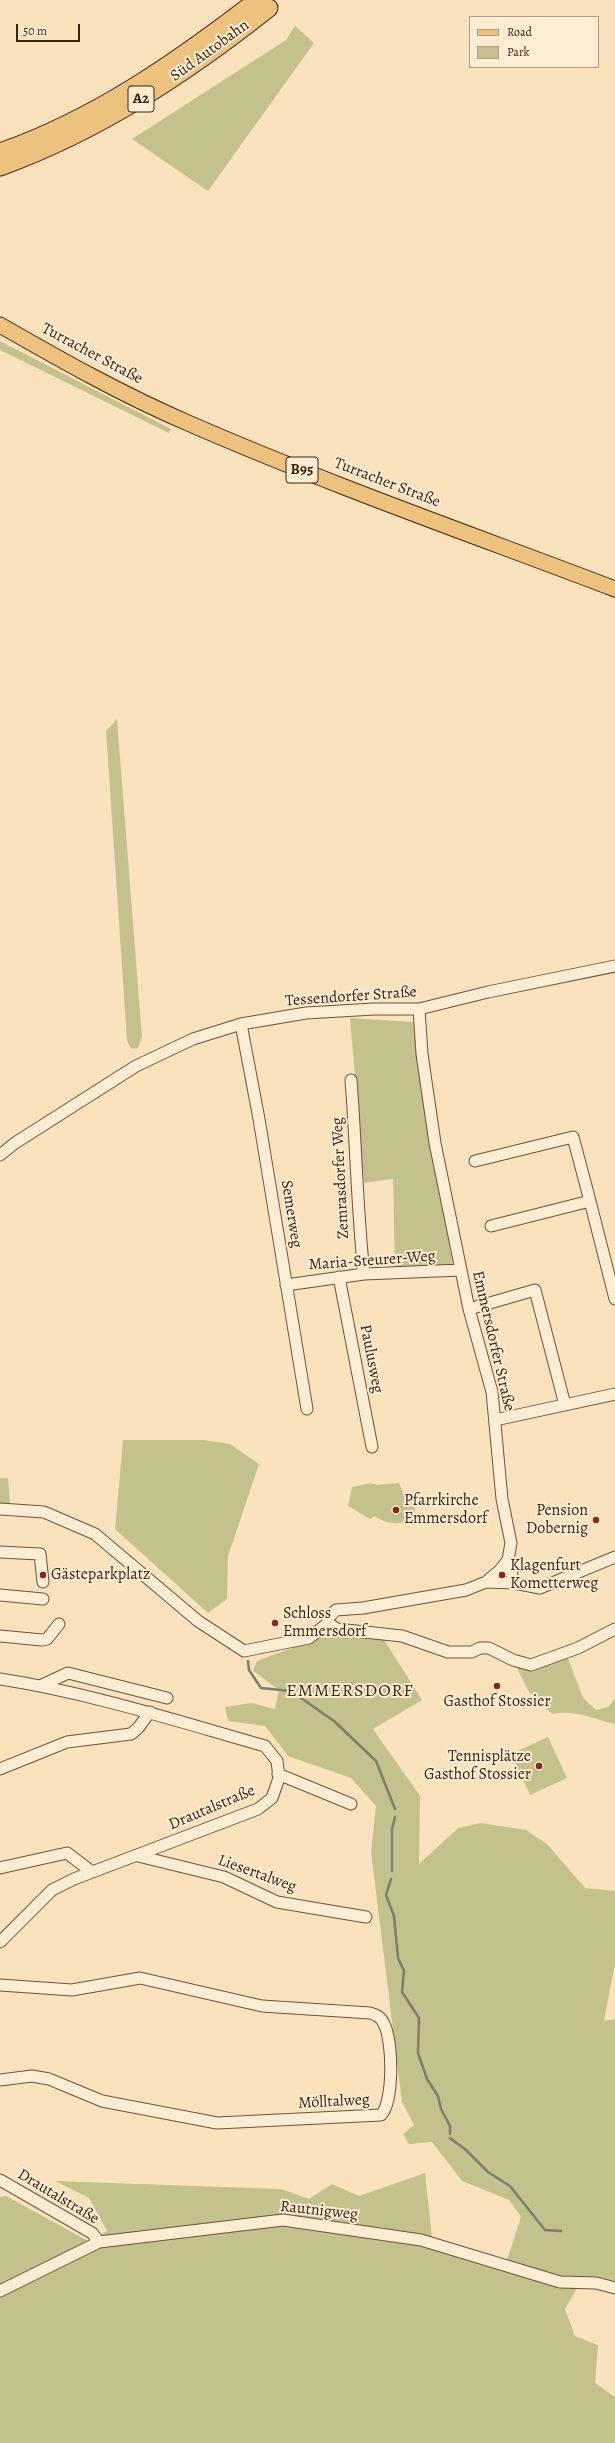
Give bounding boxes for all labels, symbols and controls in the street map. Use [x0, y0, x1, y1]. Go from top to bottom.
scale bar [18, 16, 82, 42]
street label: Süd Autobahn [167, 16, 253, 86]
legend [469, 16, 599, 68]
text: 50 m [23, 23, 47, 39]
text: Road [507, 24, 532, 40]
text: Park [507, 44, 530, 60]
road number: A2 [128, 86, 154, 112]
street label: Turracher Straße [38, 319, 146, 389]
street label: Turracher Straße [331, 454, 443, 512]
road number: B95 [286, 457, 318, 483]
street label: Tessendorfer Straße [285, 983, 417, 1011]
street label: Zemrasdorfer Weg [328, 1117, 354, 1239]
street label: Semerweg [276, 1179, 306, 1249]
street label: Maria-Steurer-Weg [308, 1247, 436, 1275]
street label: Emmersdorfer Straße [468, 1269, 518, 1413]
street label: Paulusweg [355, 1323, 387, 1395]
place label: Pfarrkirche Emmersdorf [404, 1491, 487, 1529]
place label: Pension Dobernig [526, 1501, 588, 1539]
marker: Pfarrkirche Emmersdorf [391, 1505, 401, 1515]
marker: Pension Dobernig [591, 1515, 601, 1525]
place label: Klagenfurt Kometterweg [510, 1556, 598, 1594]
place label: Gästeparkplatz [51, 1565, 150, 1585]
marker: Gästeparkplatz [38, 1570, 48, 1580]
marker: Klagenfurt Kometterweg [497, 1570, 507, 1580]
place label: Schloss Emmersdorf [283, 1604, 366, 1642]
marker: Schloss Emmersdorf [270, 1618, 280, 1628]
district label: EMMERSDORF [286, 1681, 414, 1703]
marker: Gasthof Stossier [492, 1681, 502, 1691]
place label: Gasthof Stossier [443, 1692, 551, 1712]
place label: Tennisplätze Gasthof Stossier [424, 1747, 531, 1785]
marker: Tennisplätze Gasthof Stossier [534, 1761, 544, 1771]
street label: Drautalstraße [166, 1781, 258, 1835]
street label: Liesertalweg [215, 1851, 299, 1897]
street label: Mölltalweg [298, 2091, 370, 2113]
street label: Drautalstraße [14, 2165, 102, 2229]
street label: Rautnigweg [279, 2197, 359, 2225]

